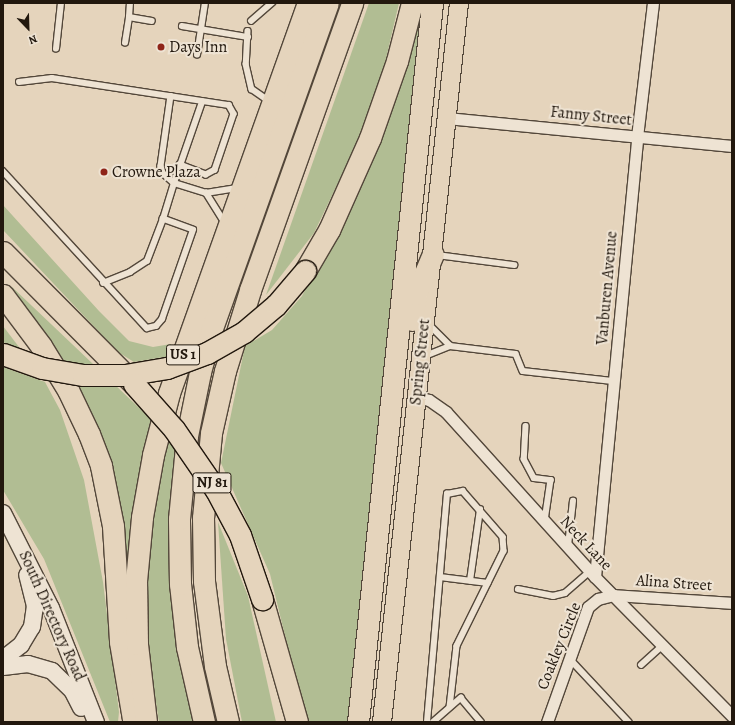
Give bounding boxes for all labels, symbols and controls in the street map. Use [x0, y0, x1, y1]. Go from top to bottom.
north arrow [8, 8, 48, 48]
text: N [26, 31, 40, 48]
place label: Days Inn [169, 37, 227, 57]
marker: Days Inn [156, 42, 166, 52]
street label: Fanny Street [549, 102, 633, 130]
place label: Crowne Plaza [112, 162, 201, 182]
marker: Crowne Plaza [99, 167, 109, 177]
street label: Vanburen Avenue [592, 230, 622, 346]
street label: Spring Street [406, 318, 434, 406]
road number: US 1 [166, 342, 200, 368]
road number: NJ 81 [192, 470, 232, 496]
street label: Neck Lane [556, 512, 616, 574]
street label: South Directory Road [15, 548, 89, 684]
street label: Alina Street [635, 571, 713, 595]
street label: Coakley Circle [533, 600, 585, 692]

